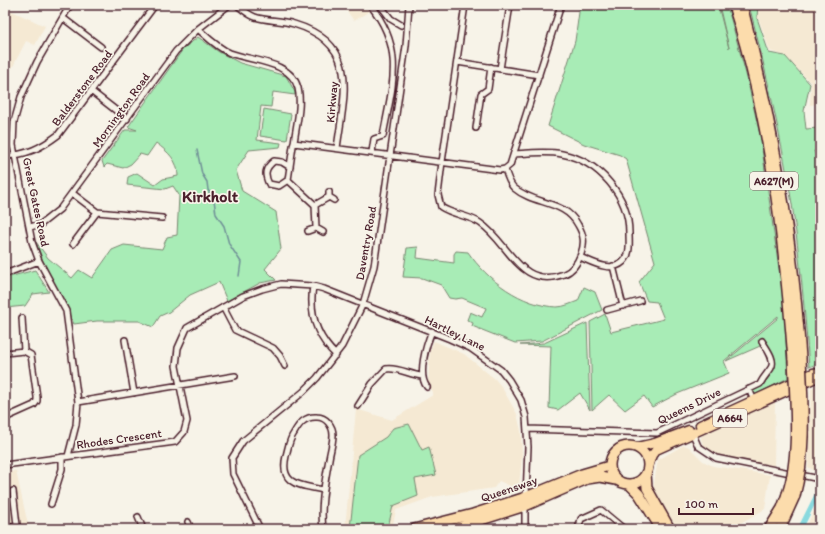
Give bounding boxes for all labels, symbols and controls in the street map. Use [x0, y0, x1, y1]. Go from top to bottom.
street label: Balderstone Road [49, 47, 115, 129]
street label: Mornington Road [89, 70, 153, 150]
street label: Kirkway [323, 80, 341, 123]
street label: Great Gates Road [20, 156, 52, 248]
road number: A627(M) [750, 172, 798, 190]
district label: Kirkholt [182, 187, 238, 206]
street label: Daventry Road [353, 204, 379, 281]
street label: Hartley Lane [422, 312, 488, 354]
street label: Queens Drive [655, 385, 723, 427]
road number: A664 [713, 409, 747, 427]
street label: Rhodes Crescent [75, 426, 163, 452]
street label: Queensway [479, 473, 539, 505]
scale bar [679, 490, 753, 516]
text: 100 m [685, 497, 718, 511]

